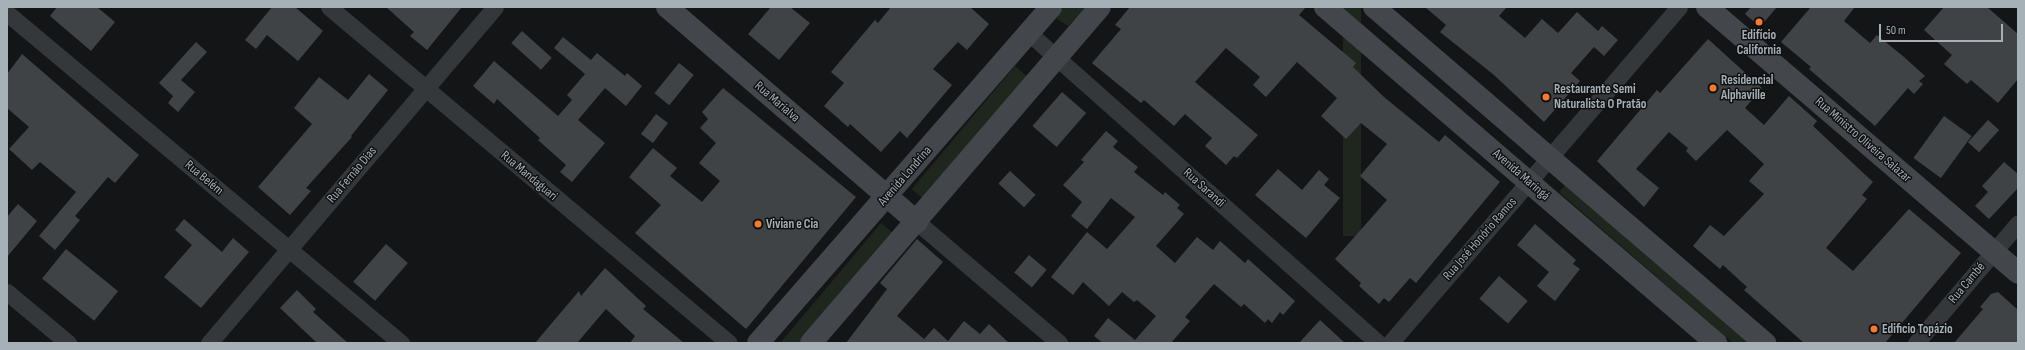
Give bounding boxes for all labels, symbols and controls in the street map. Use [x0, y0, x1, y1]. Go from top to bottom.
scale bar [1881, 16, 2005, 42]
marker: Edifício California [1754, 17, 1764, 27]
text: 50 m [1886, 23, 1906, 38]
place label: Edifício California [1737, 28, 1781, 59]
place label: Residencial Alphaville [1721, 73, 1774, 104]
street label: Rua Marialva [751, 78, 803, 126]
place label: Restaurante Semi Naturalista O Pratão [1554, 82, 1646, 113]
marker: Residencial Alphaville [1708, 83, 1718, 93]
marker: Restaurante Semi Naturalista O Pratão [1541, 92, 1551, 102]
street label: Rua Ministro Oliveira Salazar [1812, 94, 1914, 186]
street label: Avenida Londrina [875, 143, 935, 209]
street label: Rua Fernão Dias [324, 144, 380, 206]
street label: Avenida Maringá [1489, 146, 1553, 204]
street label: Rua Mandaguari [498, 148, 560, 204]
street label: Rua Belém [182, 157, 226, 199]
street label: Rua Sarandi [1180, 165, 1228, 211]
street label: Rua José Honório Ramos [1440, 195, 1520, 283]
place label: Vivian e Cia [766, 216, 818, 232]
marker: Vivian e Cia [753, 219, 763, 229]
street label: Rua Cambé [1945, 259, 1989, 307]
place label: Edificio Topázio [1882, 321, 1953, 337]
marker: Edificio Topázio [1869, 324, 1879, 334]

